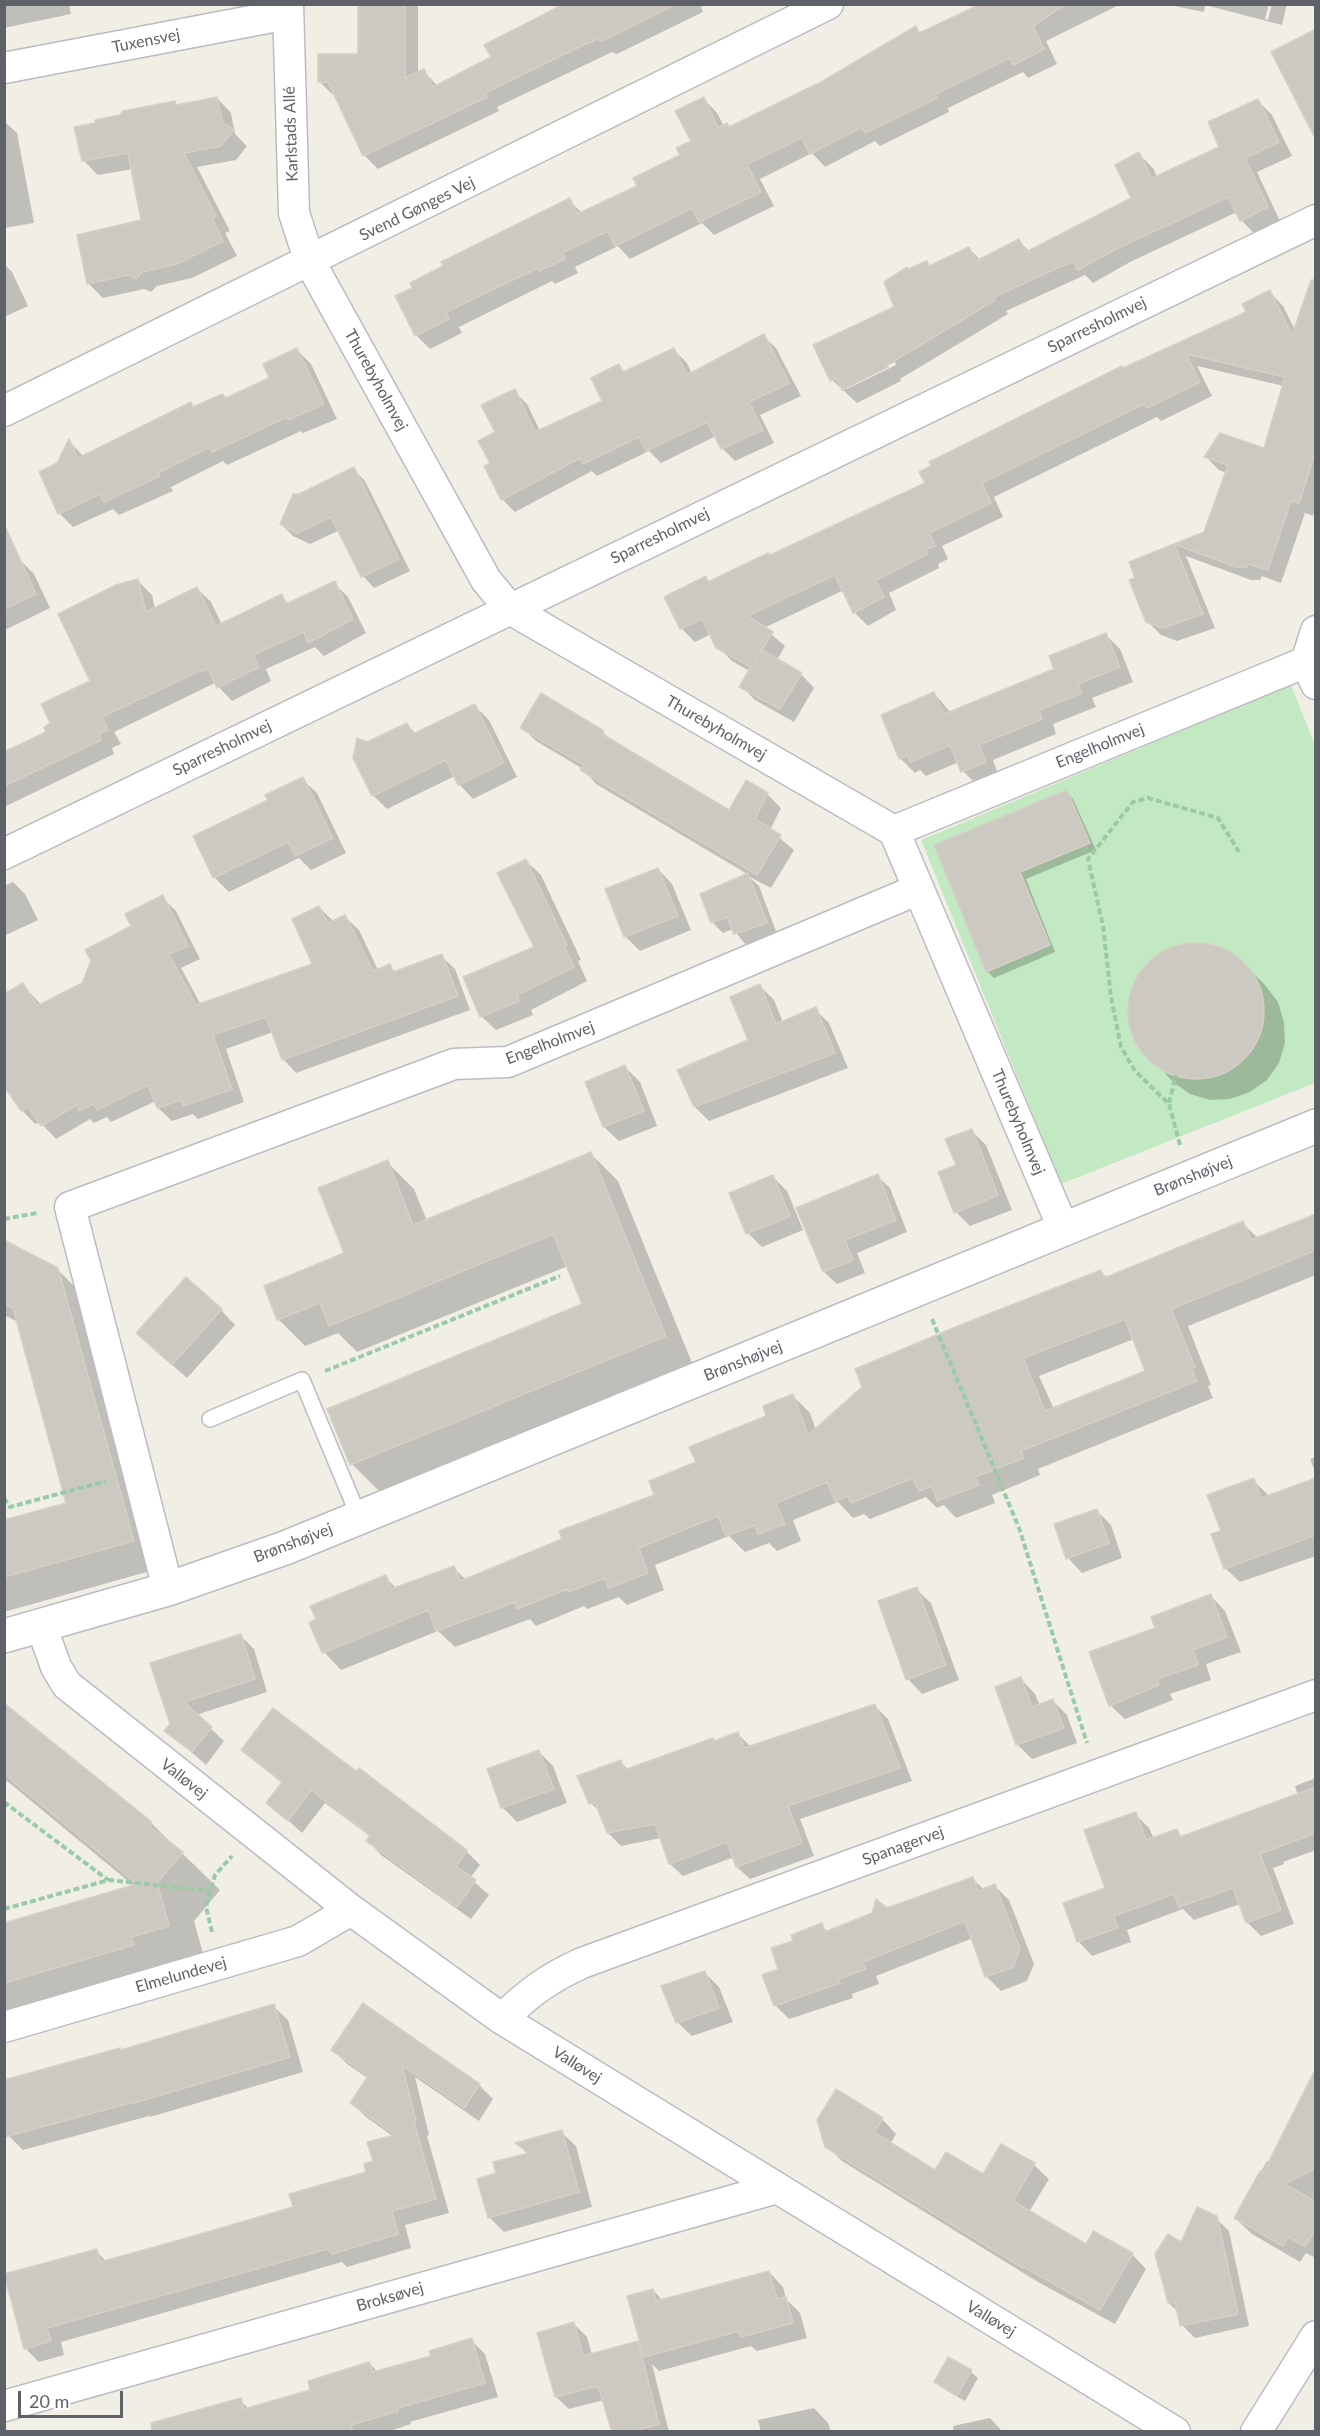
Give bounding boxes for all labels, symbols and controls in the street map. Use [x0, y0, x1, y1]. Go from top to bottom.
street label: Tuxensvej [110, 25, 182, 57]
street label: Karlstads Allé [280, 86, 302, 182]
street label: Svend Gønges Vej [356, 173, 478, 245]
street label: Sparresholmvej [1045, 293, 1149, 357]
street label: Thurebyholmvej [340, 326, 412, 434]
street label: Sparresholmvej [608, 504, 712, 568]
street label: Thurebyholmvej [662, 691, 770, 765]
street label: Sparresholmvej [170, 716, 274, 780]
street label: Engelholmvej [1053, 720, 1147, 772]
street label: Engelholmvej [503, 1017, 597, 1069]
street label: Thurebyholmvej [987, 1066, 1049, 1178]
street label: Brønshøjvej [1151, 1152, 1235, 1200]
street label: Brønshøjvej [701, 1337, 785, 1385]
street label: Brønshøjvej [251, 1519, 335, 1567]
street label: Valløvej [157, 1755, 211, 1803]
street label: Spanagervej [860, 1822, 946, 1870]
street label: Elmelundevej [133, 1953, 229, 1997]
street label: Valløvej [549, 2042, 605, 2088]
street label: Broksøvej [354, 2278, 426, 2316]
street label: Valløvej [963, 2297, 1019, 2341]
scale bar [21, 2379, 126, 2417]
text: 20 m [29, 2390, 69, 2412]

